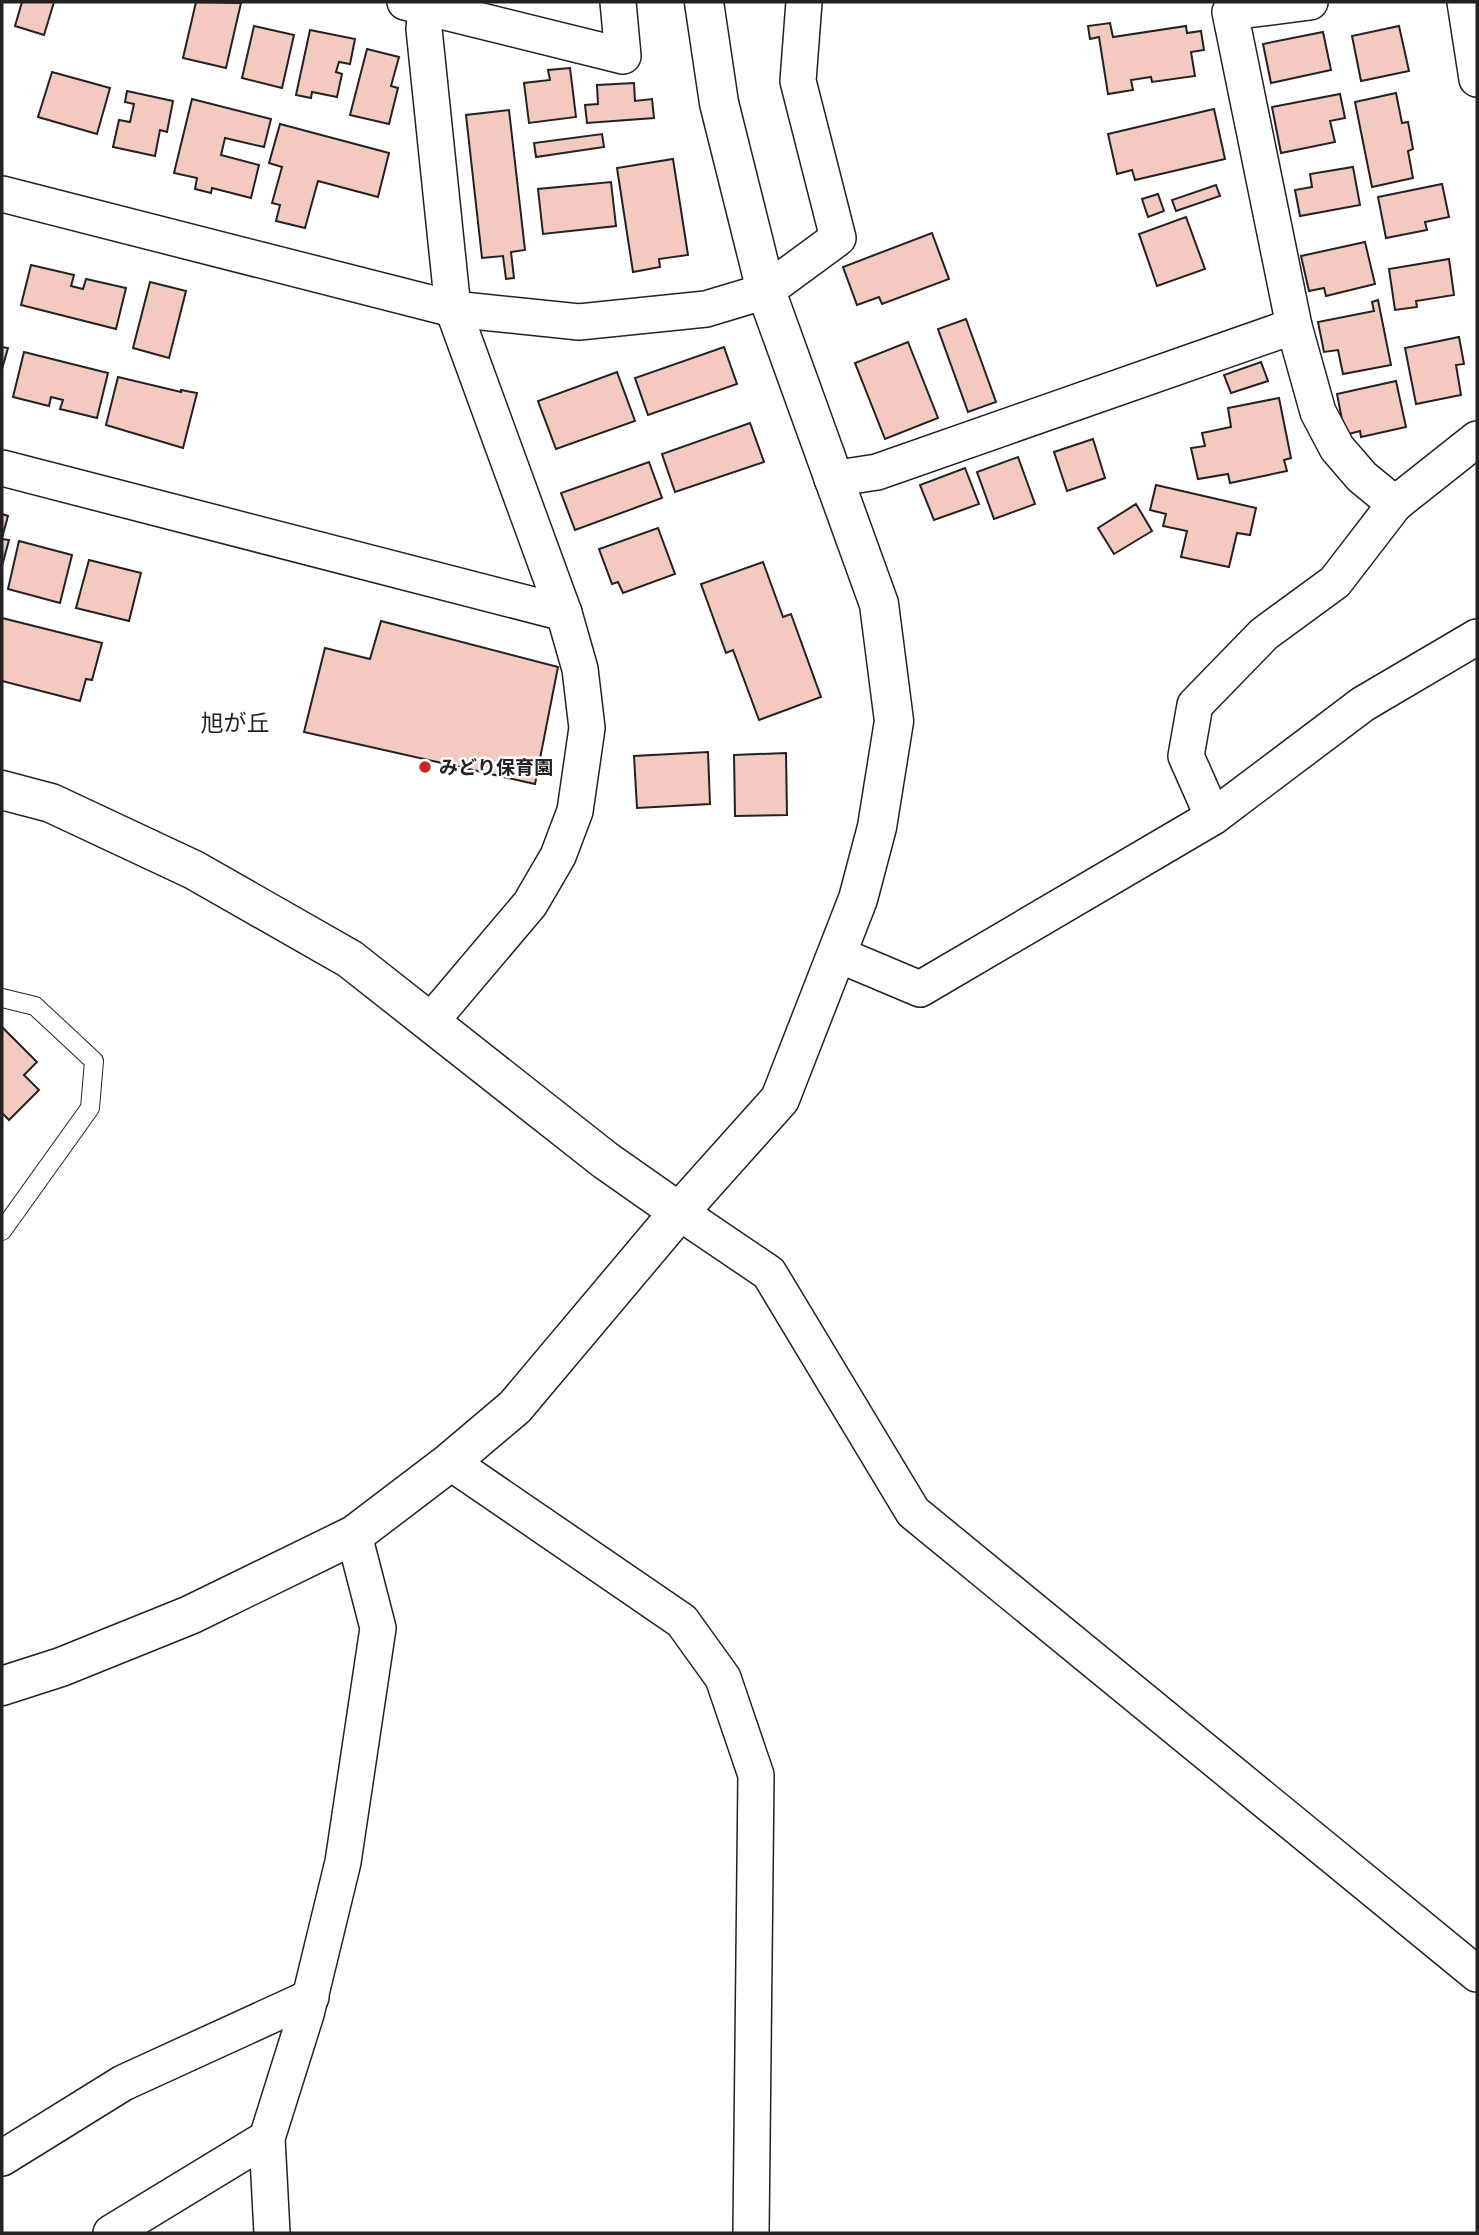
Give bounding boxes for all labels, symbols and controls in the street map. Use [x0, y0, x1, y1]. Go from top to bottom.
district label: 旭が丘 [201, 710, 270, 736]
place label: みどり保育園 [439, 757, 553, 778]
marker: みどり保育園 [417, 759, 433, 775]

